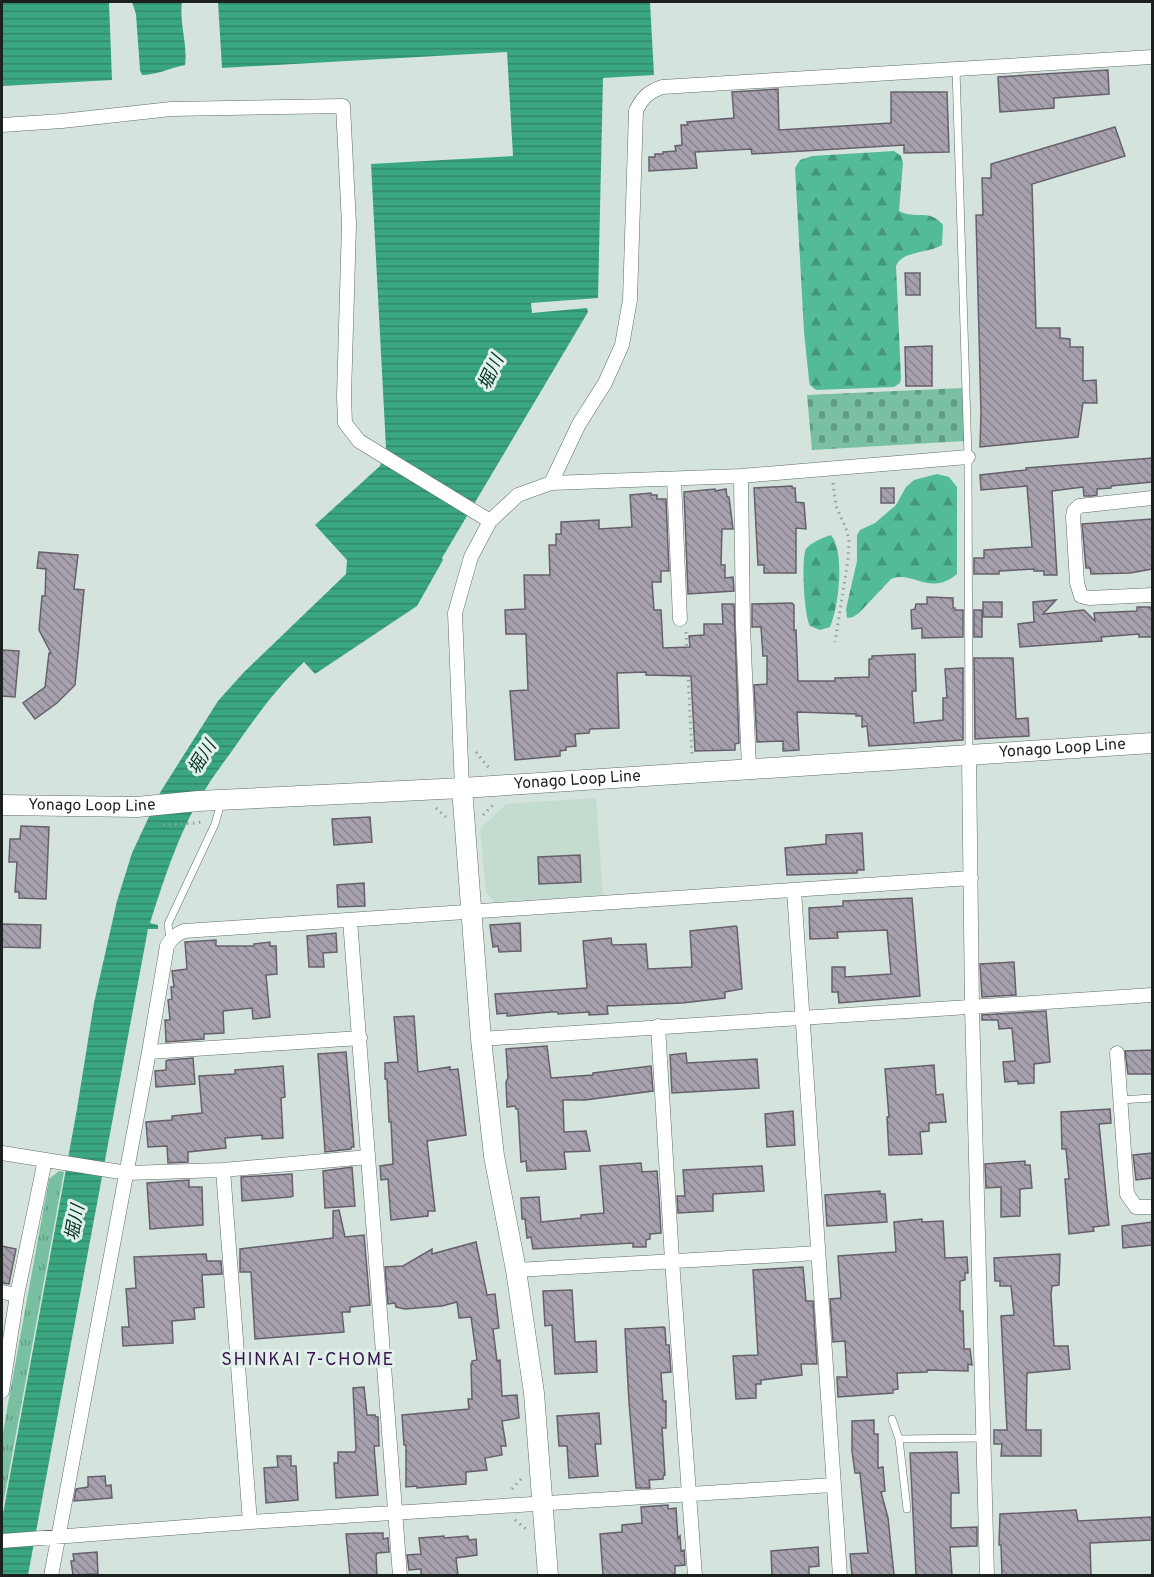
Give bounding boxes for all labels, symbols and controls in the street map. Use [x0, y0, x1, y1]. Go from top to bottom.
water label: 堀川 [474, 350, 511, 394]
water label: 堀川 [184, 735, 223, 779]
street label: Yonago Loop Line [998, 735, 1126, 763]
street label: Yonago Loop Line [513, 766, 641, 795]
street label: Yonago Loop Line [28, 795, 157, 817]
water label: 堀川 [61, 1201, 91, 1243]
district label: SHINKAI 7-CHOME [221, 1349, 395, 1372]

